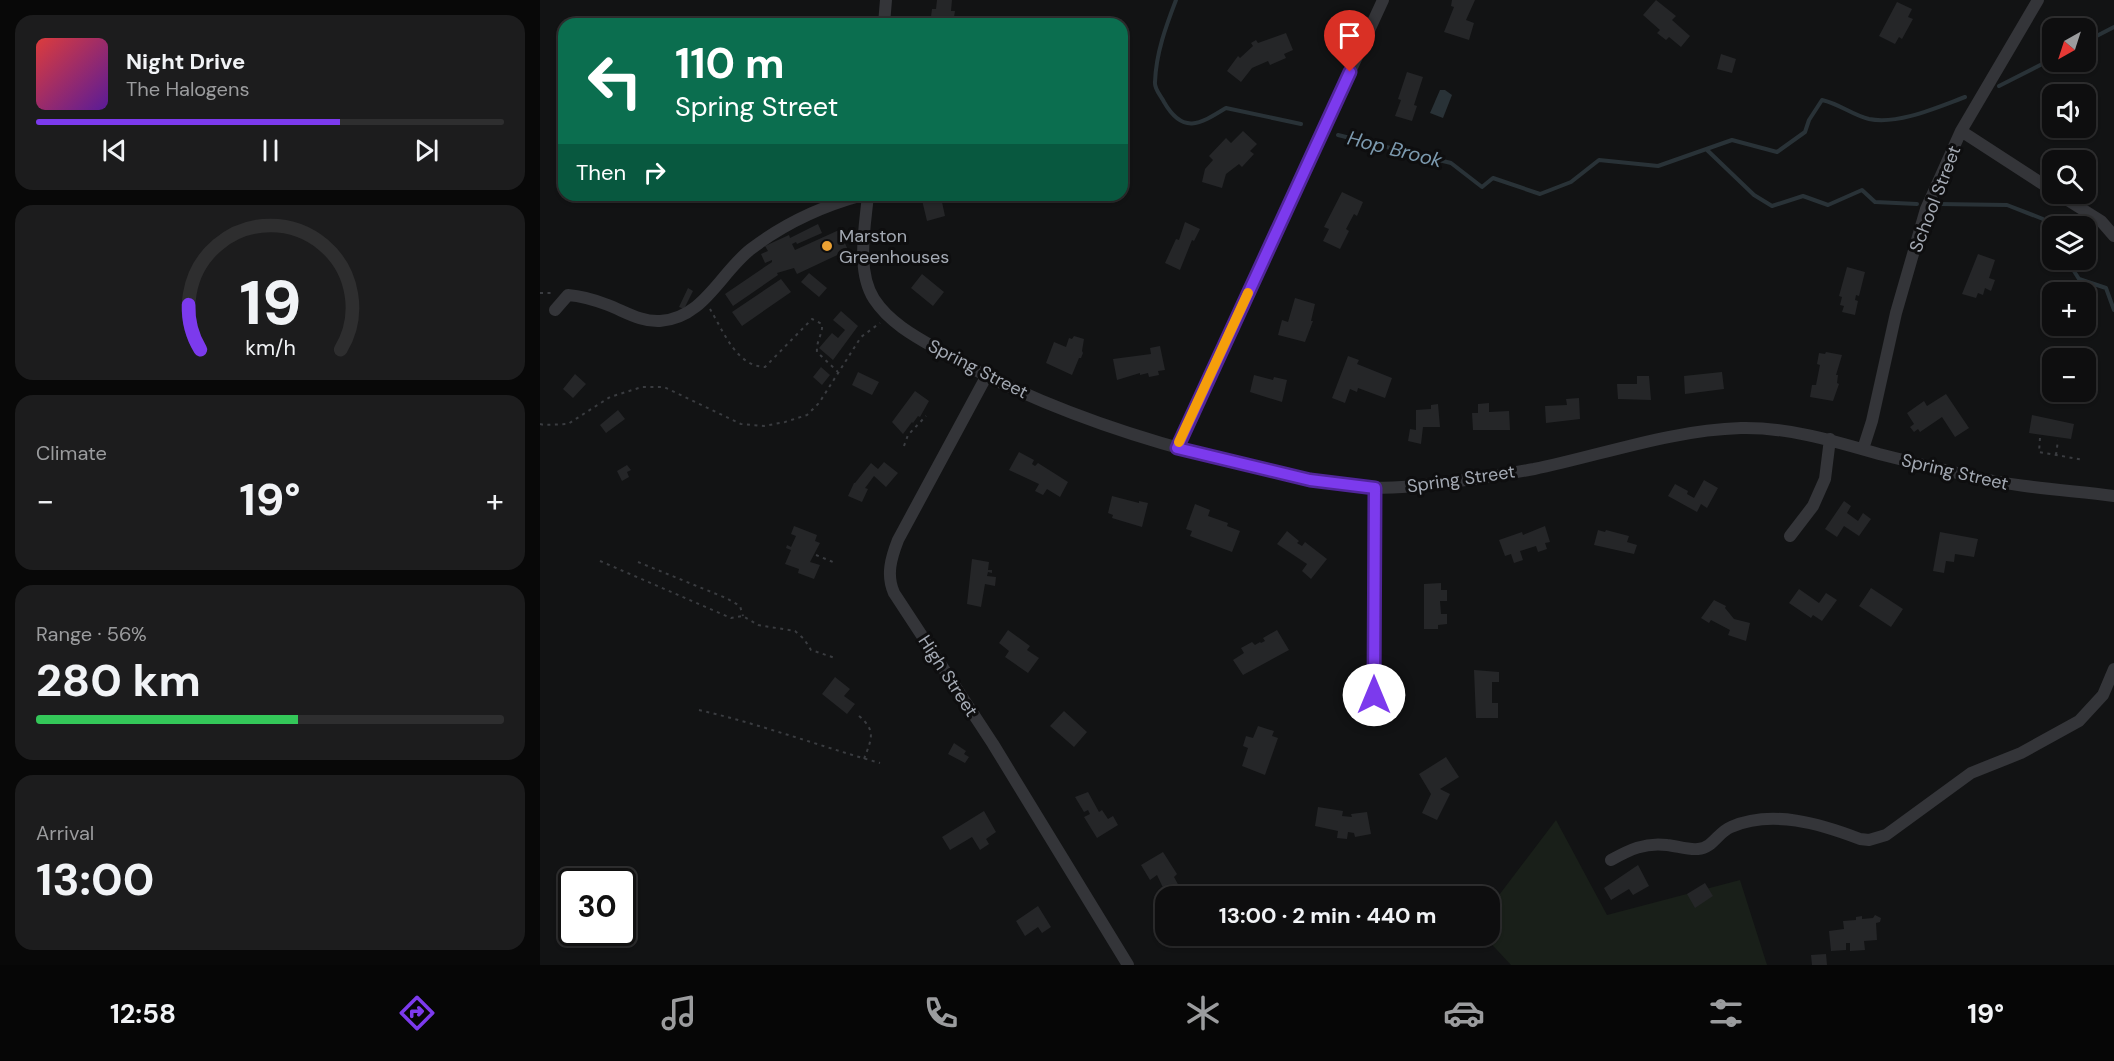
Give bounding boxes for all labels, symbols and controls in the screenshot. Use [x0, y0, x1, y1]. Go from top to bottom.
pin [1324, 10, 1375, 72]
north arrow [2042, 18, 2096, 72]
map controls [2042, 18, 2096, 402]
icon: arrive [1333, 19, 1366, 52]
text: 110 m [675, 36, 785, 91]
icon: left [576, 42, 654, 120]
text: Night Drive [126, 47, 245, 76]
text: The Halogens [126, 76, 249, 102]
button: sound [2042, 84, 2096, 138]
text: Spring Street [675, 89, 838, 124]
water label: Hop Brook [1345, 125, 1446, 174]
icon: previous [98, 134, 131, 167]
icon: pause [254, 134, 287, 167]
icon: next [410, 134, 443, 167]
street label: School Street [1904, 142, 1966, 256]
button: search [2042, 150, 2096, 204]
icon: right [638, 156, 671, 189]
text: Then [576, 158, 626, 187]
button: layers [2042, 216, 2096, 270]
place label: Marston Greenhouses [839, 224, 949, 269]
marker: Marston Greenhouses [820, 239, 834, 253]
text: 19 [239, 262, 301, 343]
button: + [2042, 282, 2096, 336]
text: km/h [245, 334, 295, 362]
street label: Spring Street [924, 334, 1032, 404]
button: − [2042, 348, 2096, 402]
text: Climate [36, 440, 107, 466]
street label: Spring Street [1899, 448, 2011, 496]
street label: Spring Street [1405, 460, 1517, 498]
text: 19° [239, 470, 301, 529]
text: − [36, 479, 54, 522]
text: + [486, 479, 504, 522]
text: Range · 56% [36, 621, 147, 647]
street label: High Street [913, 631, 983, 721]
text: 280 km [36, 651, 201, 710]
position arrow [1342, 663, 1406, 727]
text: Arrival [36, 820, 94, 846]
text: 13:00 [36, 850, 154, 909]
speed limit sign: 30 [558, 868, 636, 946]
text: 13:00 · 2 min · 440 m [1219, 901, 1436, 930]
icon: directions [396, 992, 438, 1034]
icon: music [658, 992, 700, 1034]
icon: phone [920, 992, 962, 1034]
icon: climate [1182, 992, 1224, 1034]
icon: car [1443, 992, 1485, 1034]
icon: filters [1705, 992, 1747, 1034]
text: 12:58 [110, 996, 176, 1031]
text: 19° [1967, 996, 2004, 1031]

